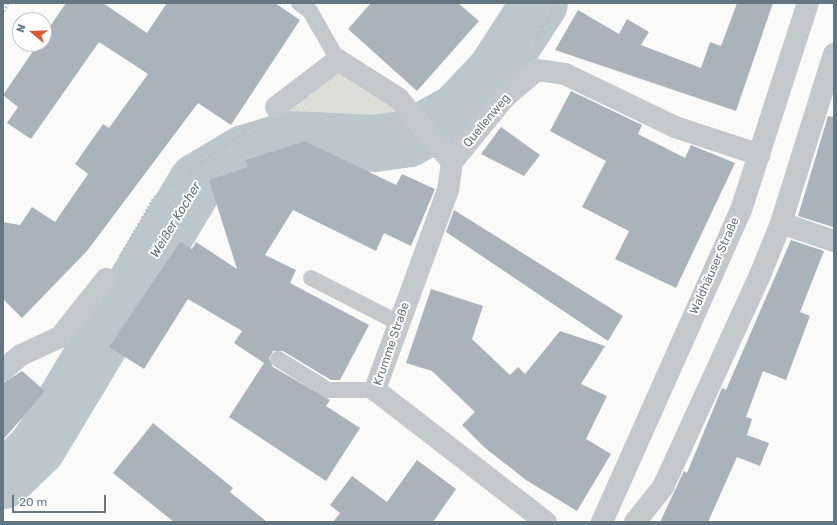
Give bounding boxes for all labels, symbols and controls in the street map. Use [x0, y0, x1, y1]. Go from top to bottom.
north arrow [12, 12, 52, 52]
text: N [14, 22, 29, 34]
street label: Quellenweg [461, 91, 513, 151]
water label: Weißer Kocher [147, 179, 205, 261]
street label: Waldhäuser Straße [687, 215, 743, 317]
street label: Krumme Straße [371, 301, 413, 387]
scale bar [14, 487, 108, 513]
text: 20 m [19, 495, 47, 509]

